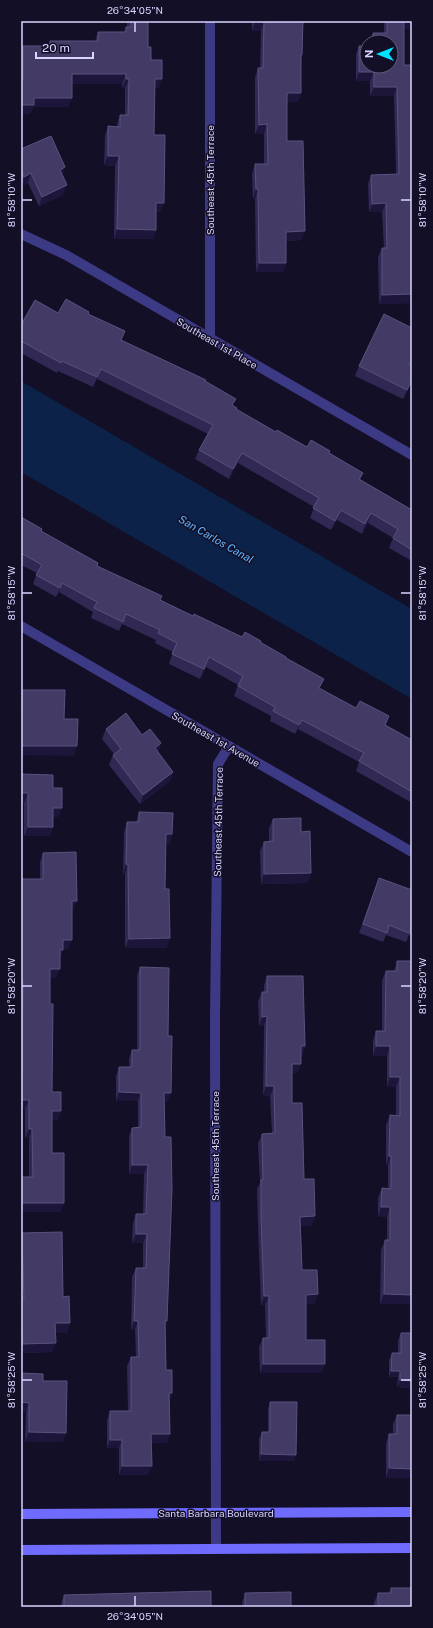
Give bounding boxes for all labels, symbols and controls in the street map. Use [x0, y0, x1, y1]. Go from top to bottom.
text: 26°34'05"N [107, 4, 163, 16]
scale bar [36, 34, 93, 60]
north arrow [359, 34, 399, 74]
text: 20 m [42, 41, 70, 55]
text: N [363, 50, 375, 58]
street label: Southeast 45th Terrace [204, 125, 216, 235]
text: 81°58'10"W [5, 172, 17, 227]
text: 81°58'10"W [416, 172, 428, 227]
street label: Southeast 1st Place [174, 315, 260, 371]
water label: San Carlos Canal [176, 513, 256, 565]
text: 81°58'15"W [5, 565, 17, 620]
text: 81°58'15"W [416, 565, 428, 620]
street label: Southeast 1st Avenue [170, 709, 263, 769]
street label: Southeast 45th Terrace [211, 767, 225, 877]
text: 81°58'20"W [5, 957, 17, 1014]
text: 81°58'20"W [416, 957, 428, 1014]
street label: Southeast 45th Terrace [209, 1091, 221, 1201]
text: 81°58'25"W [5, 1351, 17, 1408]
text: 81°58'25"W [416, 1351, 428, 1408]
street label: Santa Barbara Boulevard [158, 1507, 274, 1519]
text: 26°34'05"N [107, 1610, 163, 1622]

